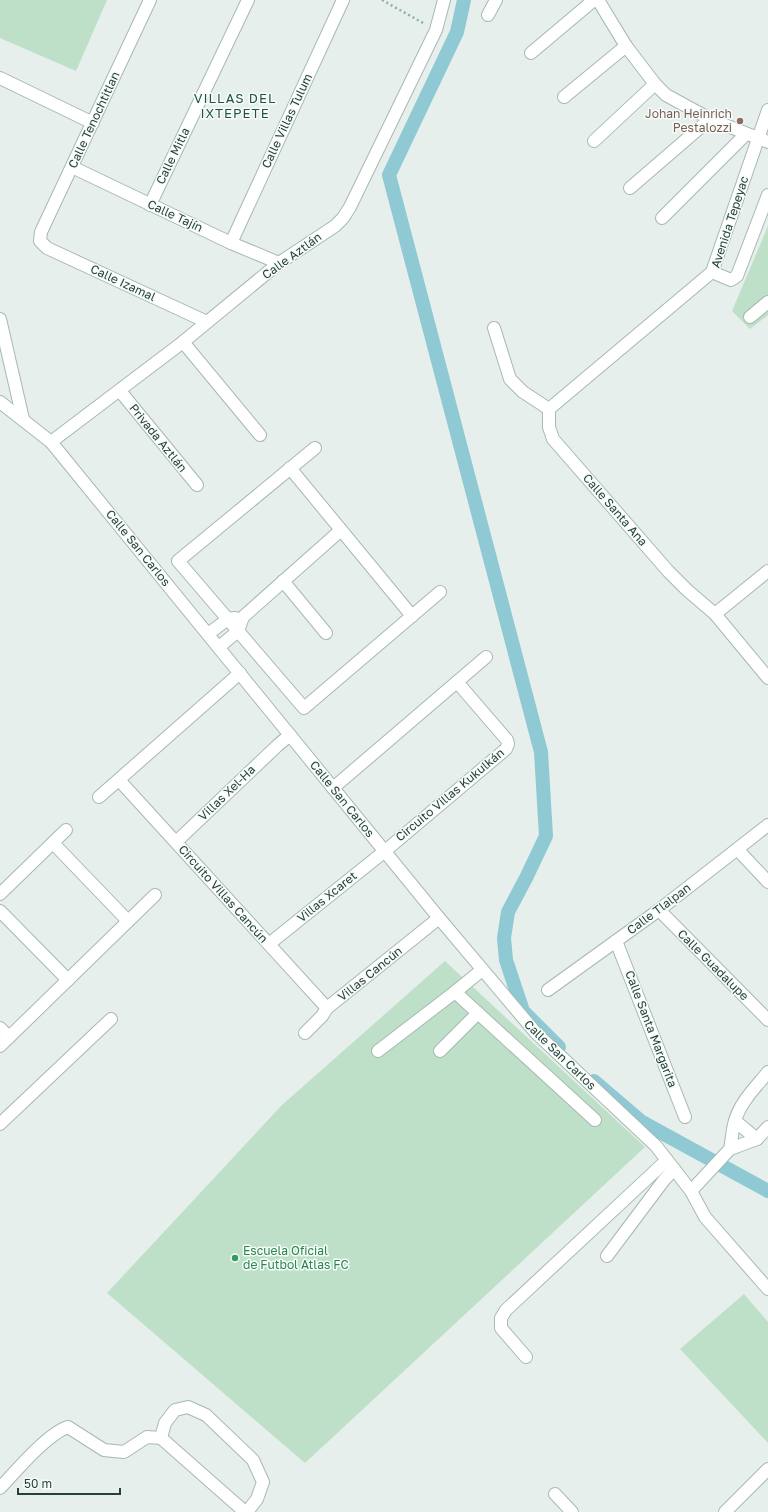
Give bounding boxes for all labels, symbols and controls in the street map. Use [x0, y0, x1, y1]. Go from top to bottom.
street label: Calle Tenochtitlan [65, 69, 123, 171]
street label: Calle Villas Tulum [258, 71, 315, 171]
district label: VILLAS DEL IXTEPETE [194, 90, 276, 121]
place label: Johan Heinrich Pestalozzi [645, 106, 732, 135]
marker: Johan Heinrich Pestalozzi [735, 116, 745, 126]
street label: Calle Mitla [152, 125, 193, 187]
street label: Avenida Tepeyac [708, 174, 752, 270]
street label: Calle Tajín [145, 196, 205, 235]
street label: Calle Aztlán [259, 229, 324, 282]
street label: Calle Izamal [88, 261, 158, 304]
street label: Privada Aztlán [126, 401, 190, 475]
street label: Calle Santa Ana [580, 470, 651, 549]
street label: Calle San Carlos [103, 506, 174, 589]
street label: Circuito Villas Kukulkán [392, 745, 507, 844]
street label: Calle San Carlos [307, 757, 378, 840]
street label: Villas Xel-Ha [195, 762, 258, 824]
street label: Circuito Villas Cancún [175, 842, 271, 946]
street label: Villas Xcaret [294, 868, 360, 925]
street label: Calle Tlalpan [624, 880, 694, 937]
street label: Calle Guadalupe [675, 926, 752, 1003]
street label: Villas Cancún [334, 943, 405, 1004]
street label: Calle Santa Margarita [622, 968, 681, 1089]
street label: Calle San Carlos [521, 1017, 599, 1093]
place label: Escuela Oficial de Futbol Atlas FC [243, 1243, 349, 1272]
marker: Escuela Oficial de Futbol Atlas FC [230, 1253, 240, 1263]
scale bar [18, 1470, 120, 1496]
text: 50 m [24, 1476, 52, 1491]

